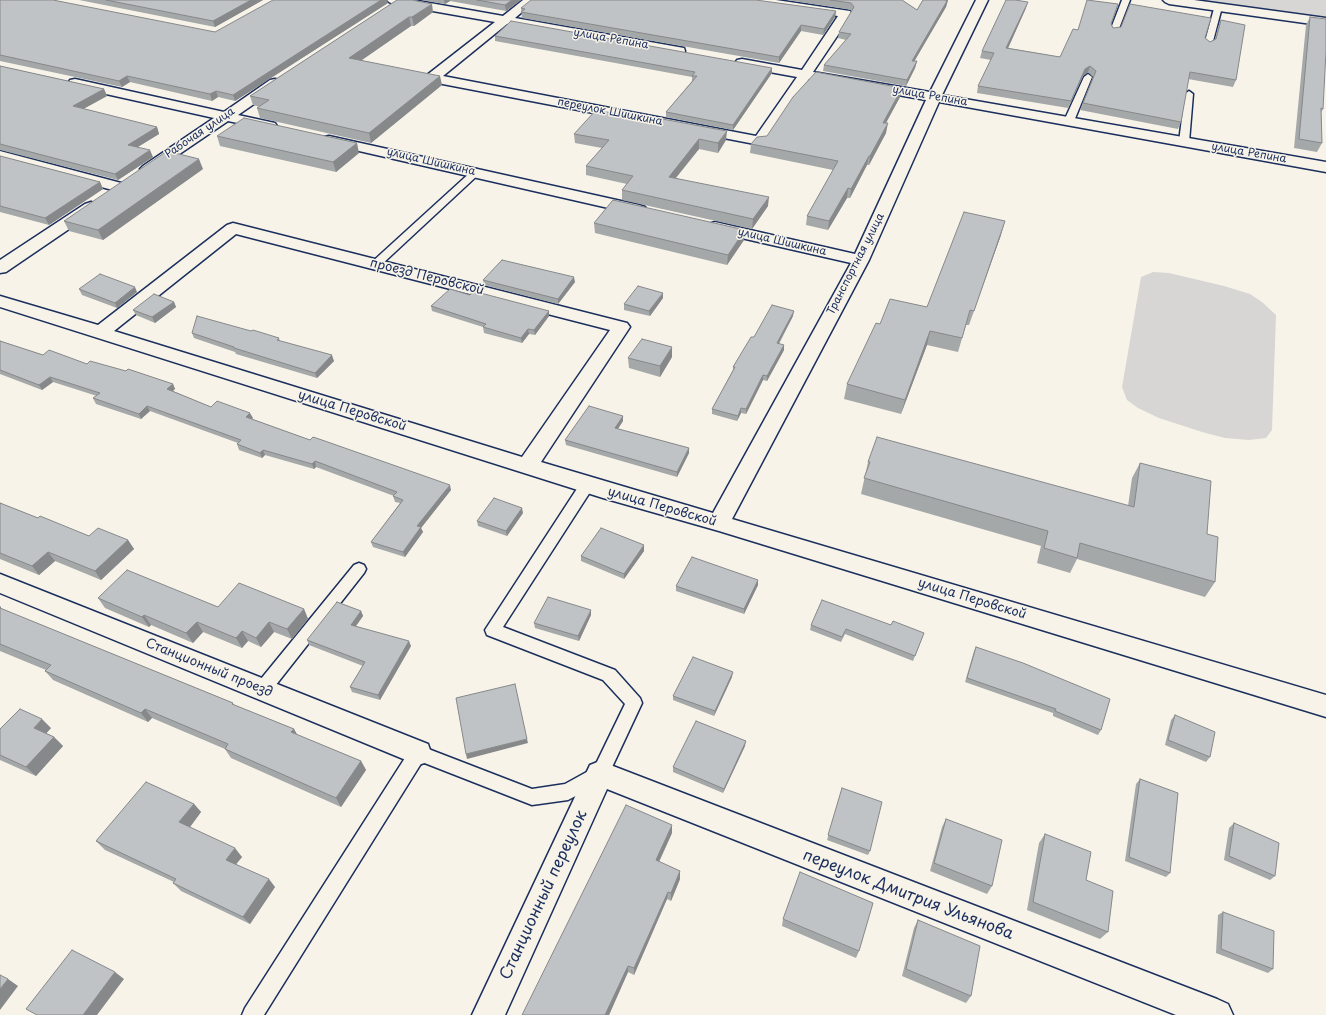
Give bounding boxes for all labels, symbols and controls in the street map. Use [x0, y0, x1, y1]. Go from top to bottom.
street label: улица Репина [572, 26, 650, 52]
street label: улица Репина [891, 83, 969, 109]
street label: переулок Шишкина [556, 95, 664, 129]
street label: Рабочая улица [163, 105, 237, 161]
street label: улица Репина [1210, 140, 1288, 166]
street label: улица Шишкина [385, 145, 477, 179]
street label: Транспортная улица [825, 211, 887, 317]
street label: улица Шишкина [736, 225, 828, 259]
street label: проезд Перовской [368, 255, 486, 299]
street label: улица Перовской [296, 387, 408, 435]
street label: улица Перовской [606, 484, 718, 530]
street label: улица Перовской [916, 575, 1028, 623]
street label: Станционный проезд [143, 635, 275, 701]
street label: Станционный переулок [496, 807, 592, 983]
street label: переулок Дмитрия Ульянова [800, 846, 1016, 944]

